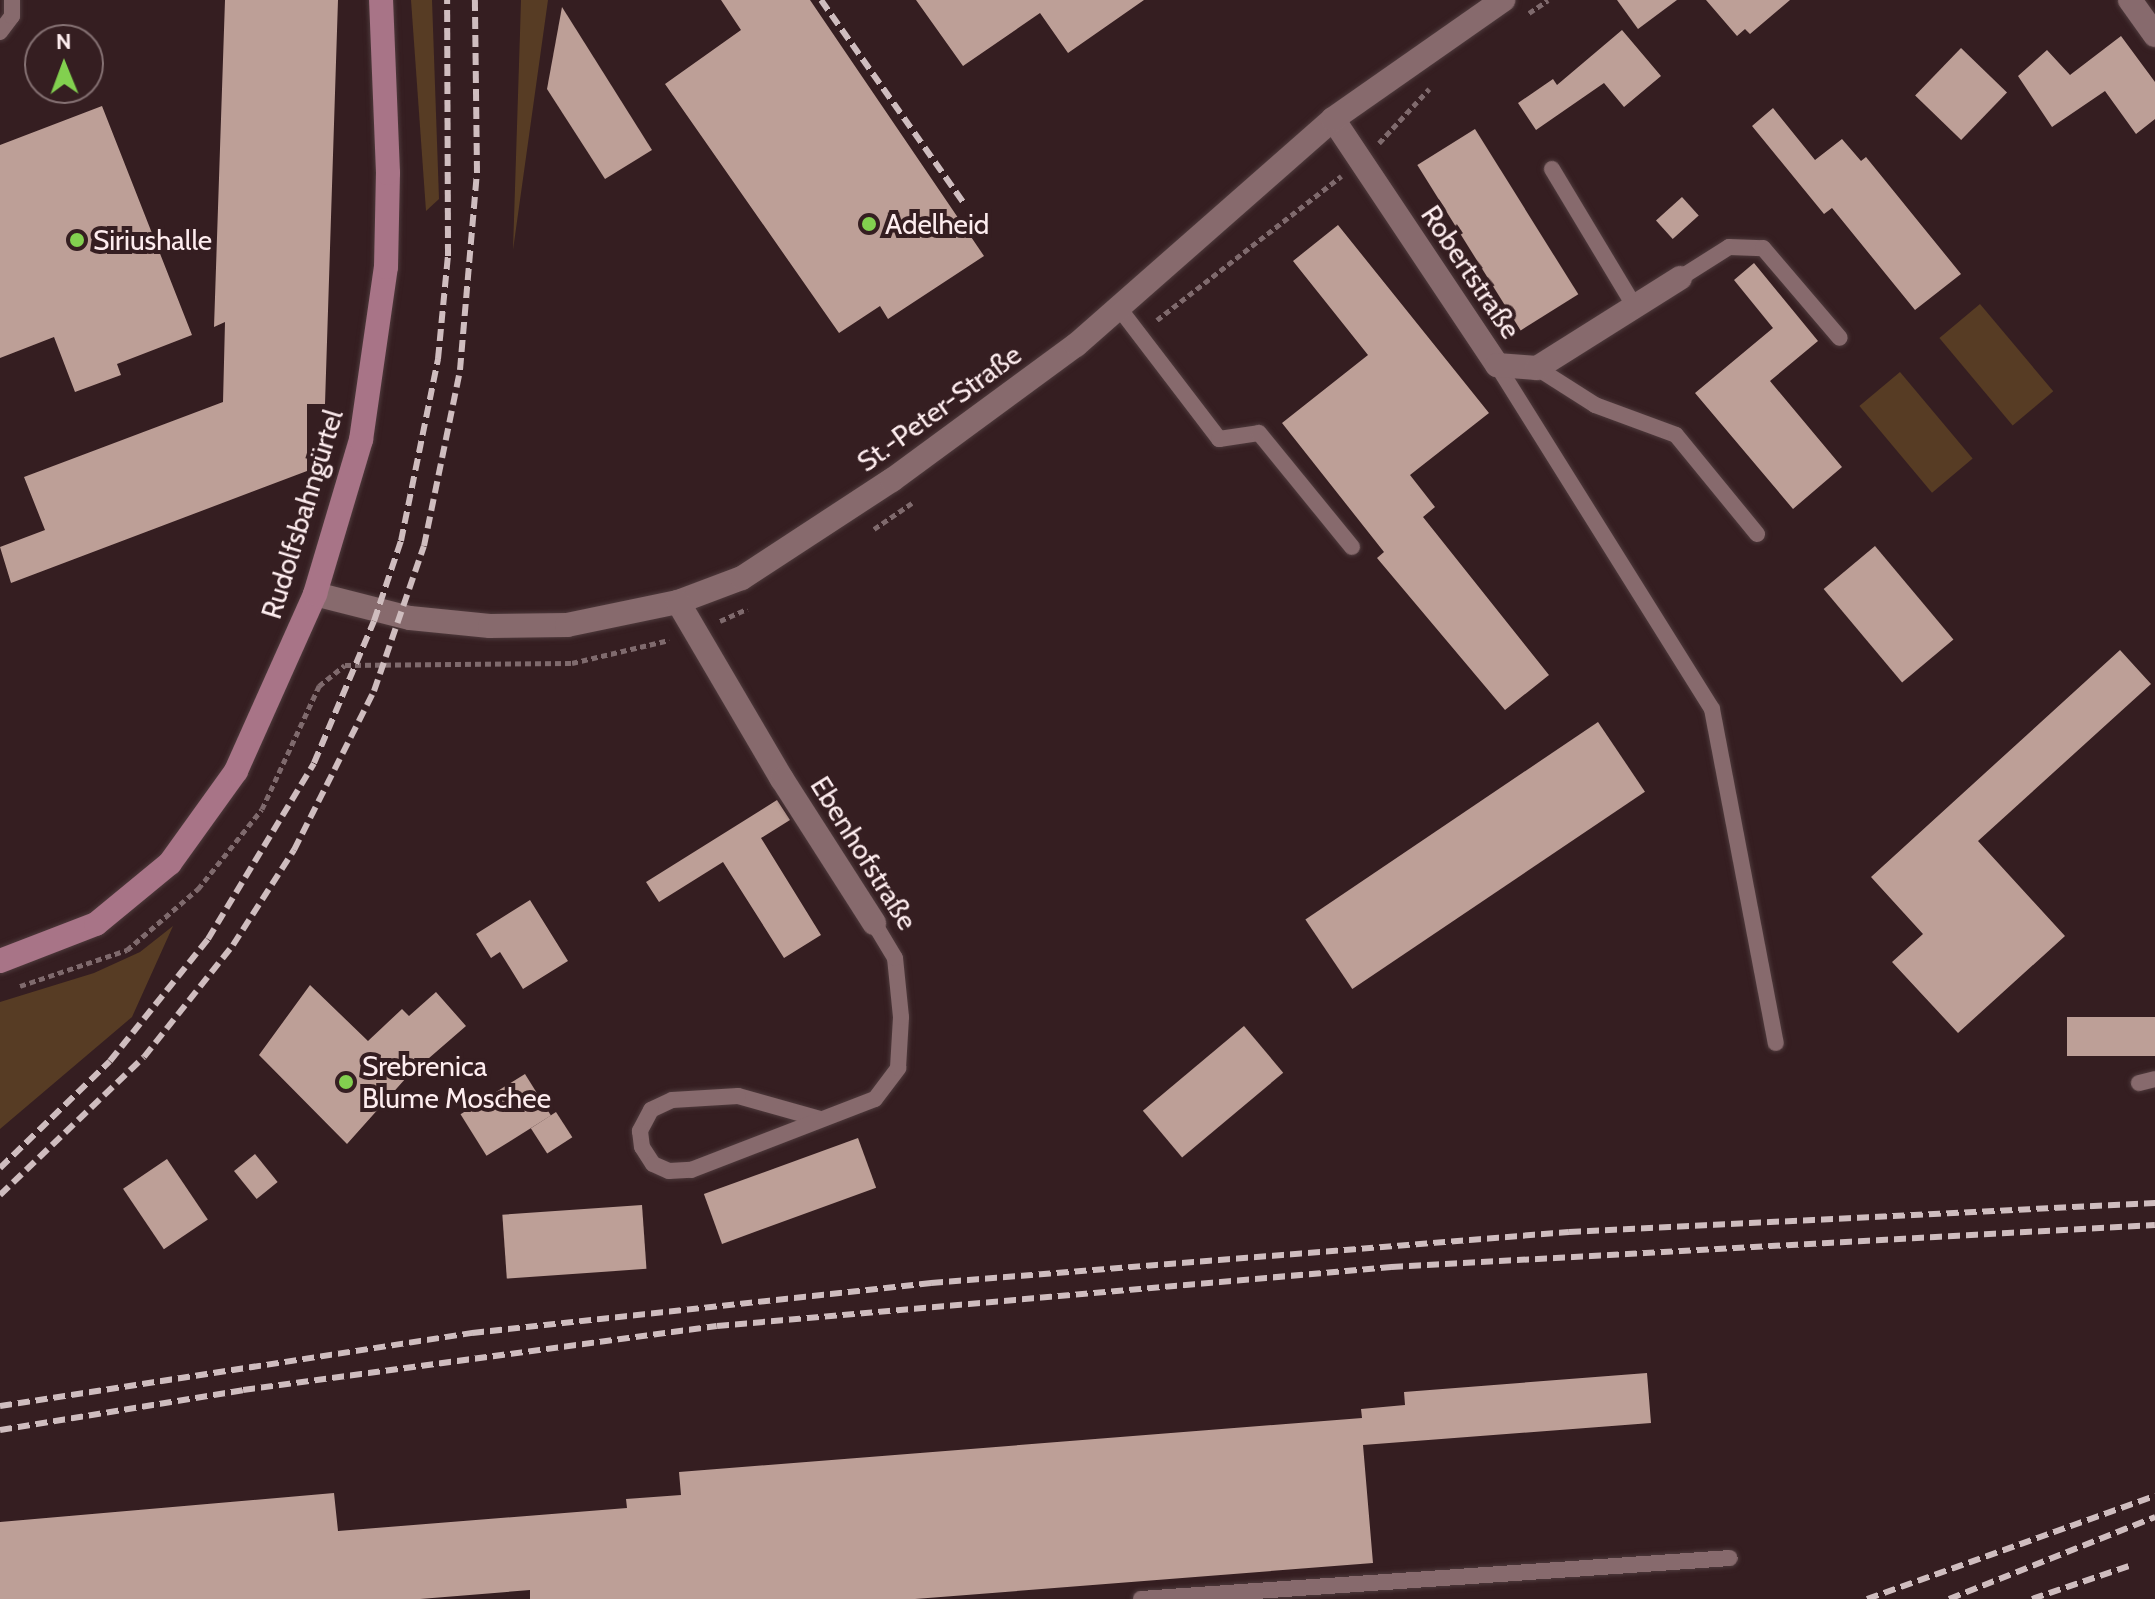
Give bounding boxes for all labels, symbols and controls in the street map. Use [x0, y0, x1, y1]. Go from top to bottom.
north arrow [24, 24, 104, 104]
text: N [56, 28, 72, 55]
street label: Robertstraße [1414, 199, 1528, 345]
place label: Adelheid [885, 207, 989, 241]
marker: Adelheid [860, 215, 878, 233]
place label: Siriushalle [93, 223, 212, 257]
marker: Siriushalle [68, 231, 86, 249]
street label: St.-Peter-Straße [851, 337, 1027, 479]
street label: Rudolfsbahngürtel [254, 405, 350, 623]
street label: Ebenhofstraße [804, 770, 924, 936]
place label: Srebrenica Blume Moschee [362, 1049, 551, 1115]
marker: Srebrenica Blume Moschee [337, 1073, 355, 1091]

